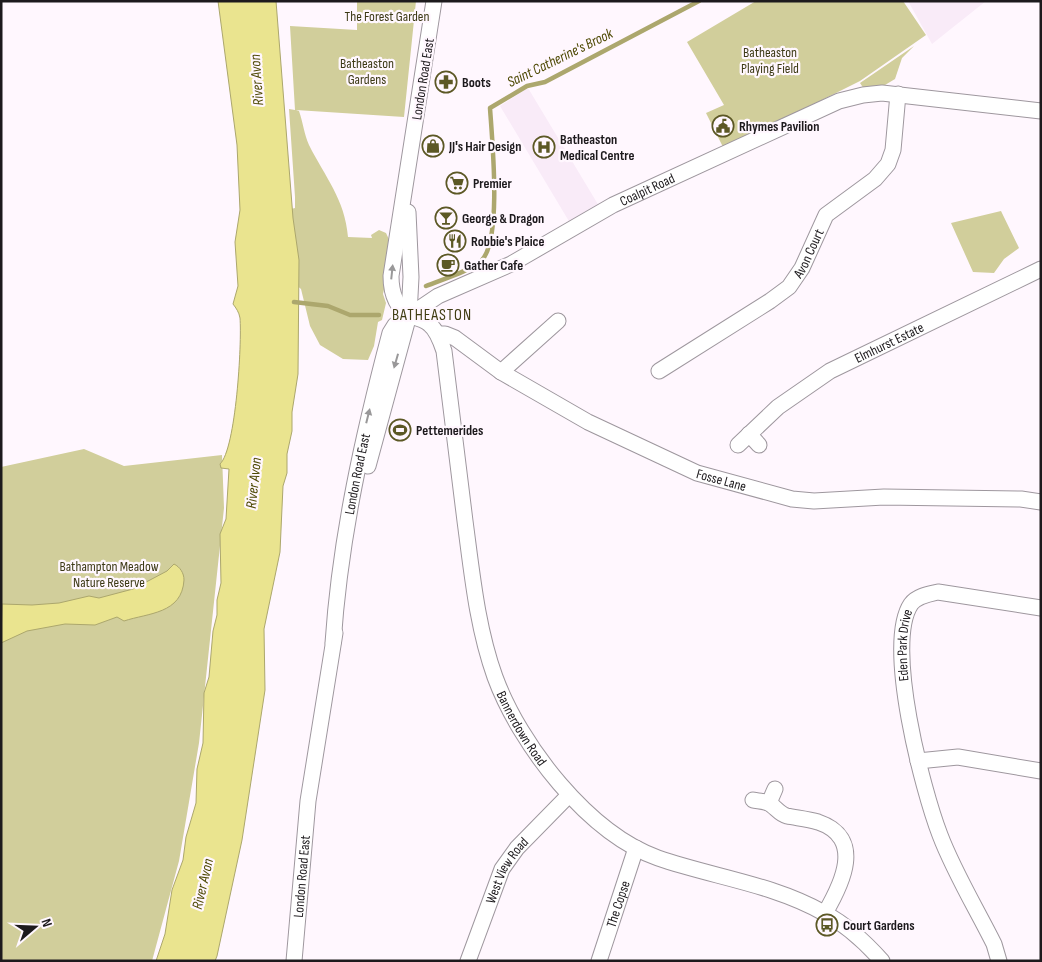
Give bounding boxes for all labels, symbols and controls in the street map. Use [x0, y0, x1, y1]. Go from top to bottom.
park label: The Forest Garden [345, 8, 429, 25]
water label: Saint Catherine's Brook [504, 24, 616, 92]
street label: London Road East [408, 37, 438, 121]
park label: Batheaston Playing Field [741, 44, 799, 77]
water label: River Avon [246, 54, 268, 106]
park label: Batheaston Gardens [340, 55, 394, 88]
pharmacy icon: Boots [434, 70, 458, 94]
place label: Boots [462, 74, 491, 91]
public building icon: Rhymes Pavilion [711, 114, 735, 138]
place label: Rhymes Pavilion [739, 118, 819, 135]
place label: Batheaston Medical Centre [560, 131, 634, 164]
shop icon: JJ's Hair Design [421, 134, 445, 158]
hospital icon: Batheaston Medical Centre [532, 135, 556, 159]
place label: JJ's Hair Design [448, 138, 521, 155]
street label: Coalpit Road [617, 169, 677, 209]
supermarket icon: Premier [445, 171, 469, 195]
place label: Premier [473, 175, 513, 192]
bar icon: George & Dragon [434, 206, 458, 230]
place label: George & Dragon [462, 210, 544, 227]
street label: Avon Court [789, 226, 827, 282]
restaurant icon: Robbie's Plaice [443, 229, 467, 253]
place label: Robbie's Plaice [471, 233, 544, 250]
cafe icon: Gather Cafe [436, 253, 460, 277]
place label: Gather Cafe [464, 257, 523, 274]
one-way arrow [388, 264, 396, 280]
district label: BATHEASTON [392, 306, 472, 325]
street label: Elmhurst Estate [852, 319, 926, 366]
one-way arrow [392, 354, 400, 369]
one-way arrow [364, 408, 372, 423]
sports icon: Pettemerides [388, 418, 412, 442]
place label: Pettemerides [416, 422, 483, 439]
street label: London Road East [341, 432, 374, 516]
water label: River Avon [242, 456, 266, 510]
street label: Fosse Lane [695, 465, 748, 495]
park label: Bathampton Meadow Nature Reserve [59, 558, 159, 591]
street label: Eden Park Drive [893, 606, 916, 682]
street label: Bannerdown Road [493, 688, 551, 769]
street label: West View Road [482, 833, 532, 906]
street label: London Road East [289, 834, 313, 918]
water label: River Avon [188, 857, 218, 911]
street label: The Copse [602, 878, 633, 930]
north arrow [10, 902, 60, 952]
bus stop icon: Court Gardens [815, 913, 839, 937]
text: N [38, 917, 56, 929]
place label: Court Gardens [843, 917, 915, 934]

